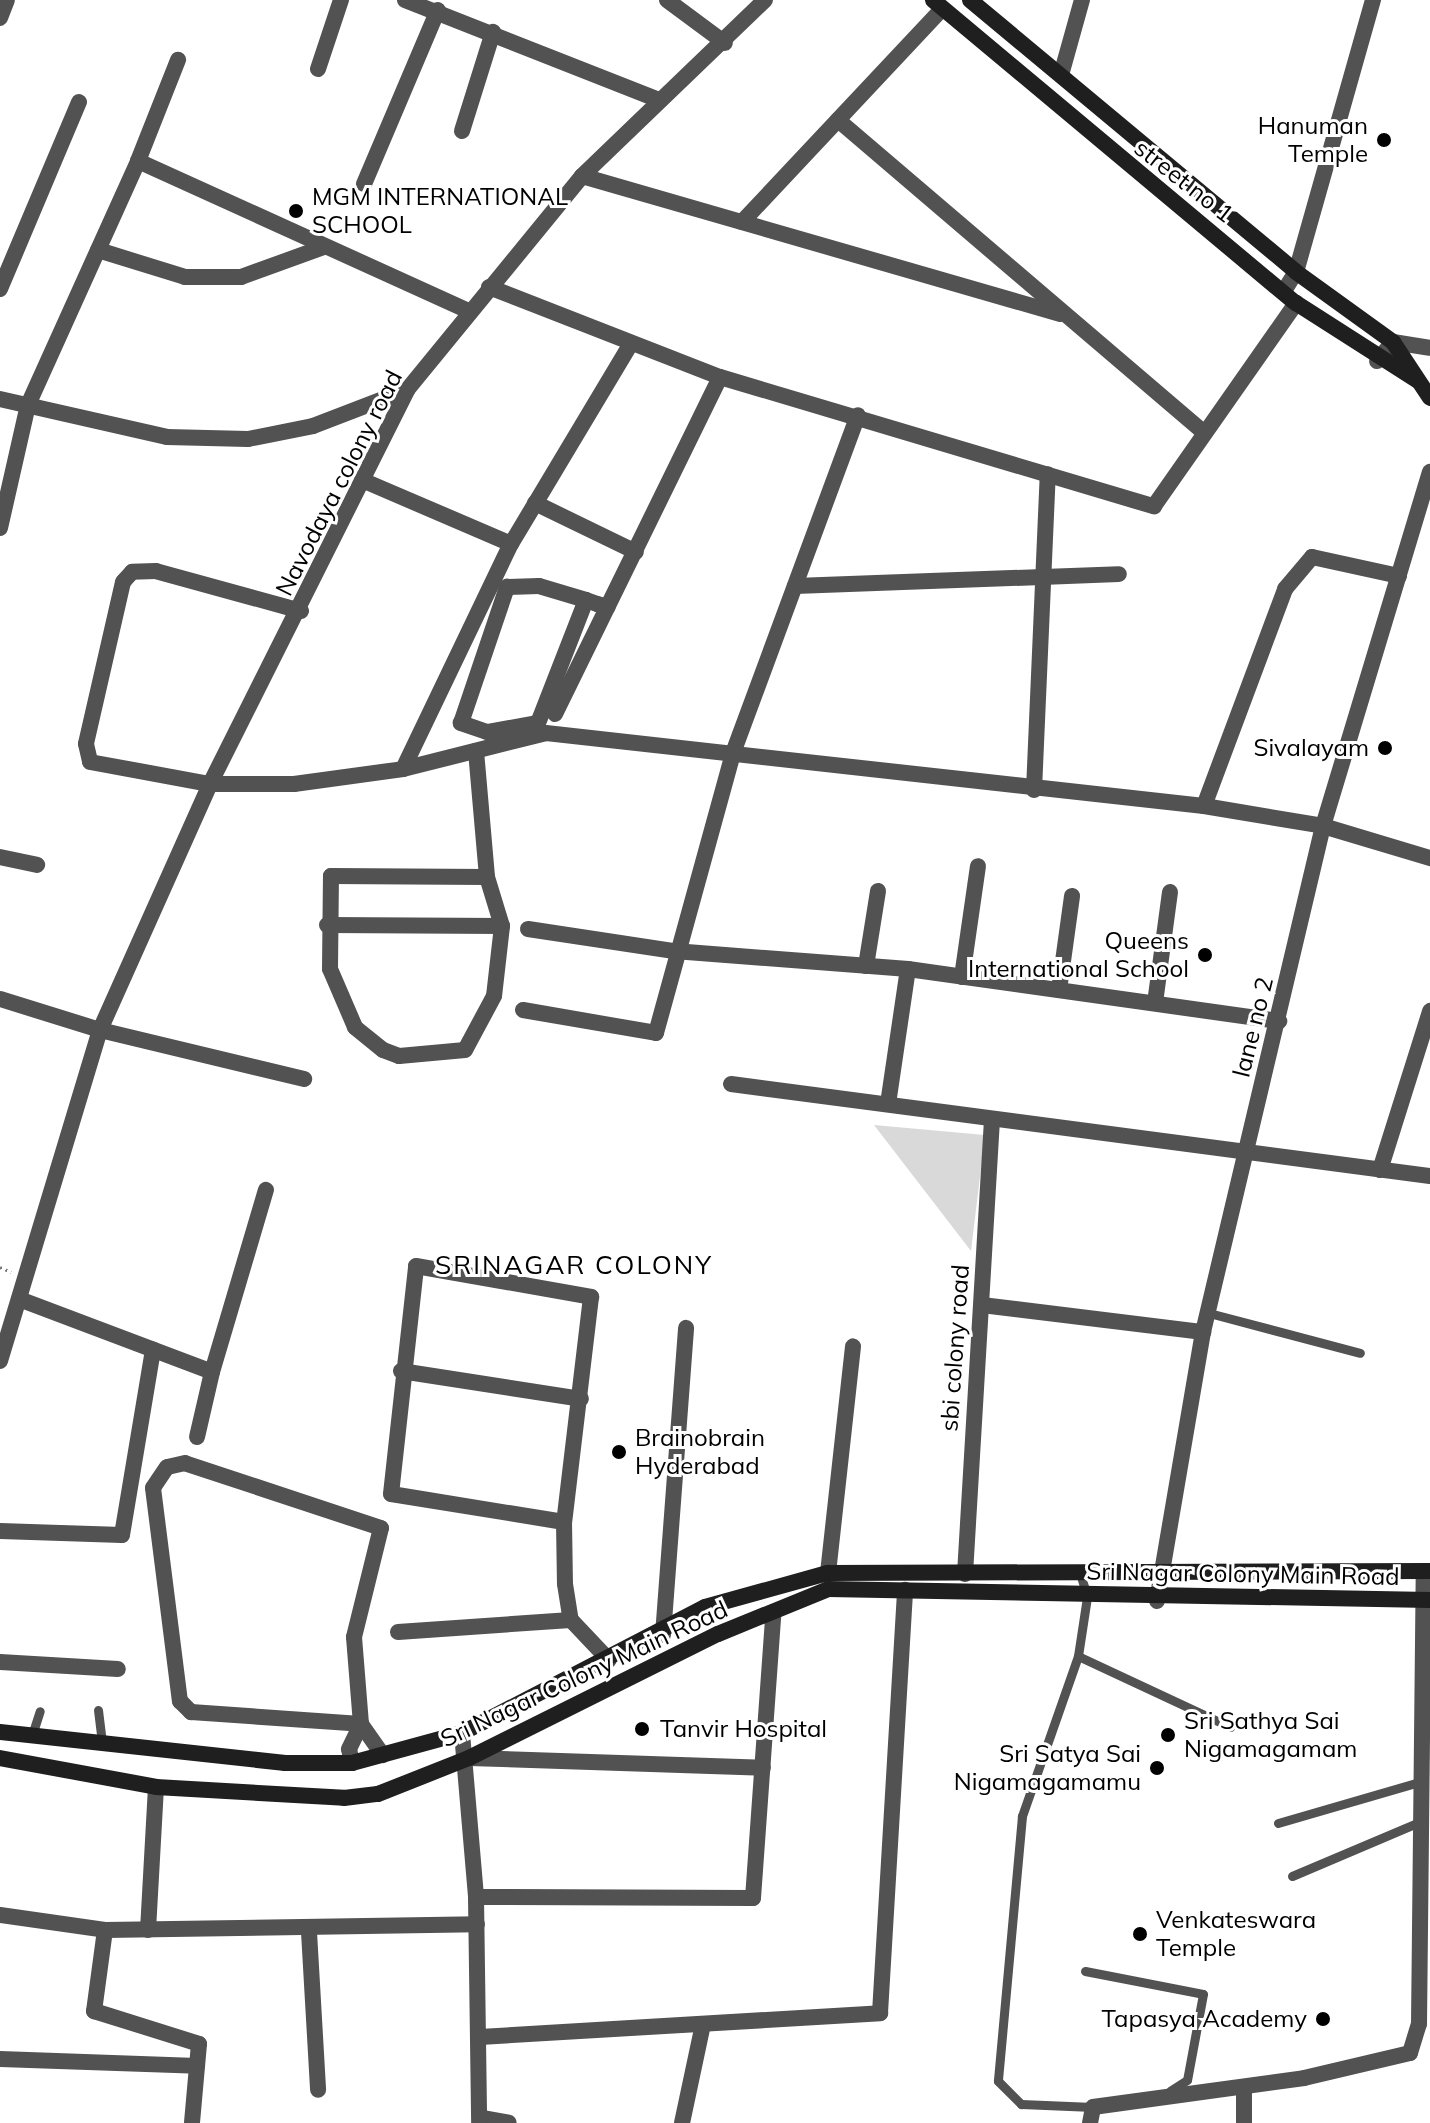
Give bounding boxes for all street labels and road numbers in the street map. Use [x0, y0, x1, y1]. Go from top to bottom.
street label: street no 1 [1129, 133, 1239, 229]
street label: Navodaya colony road [270, 365, 408, 601]
street label: lane no 2 [1227, 974, 1279, 1080]
street label: sbi colony road [935, 1264, 975, 1432]
street label: Sri Nagar Colony Main Road [1086, 1557, 1400, 1591]
street label: Sri Nagar Colony Main Road [436, 1595, 732, 1753]

